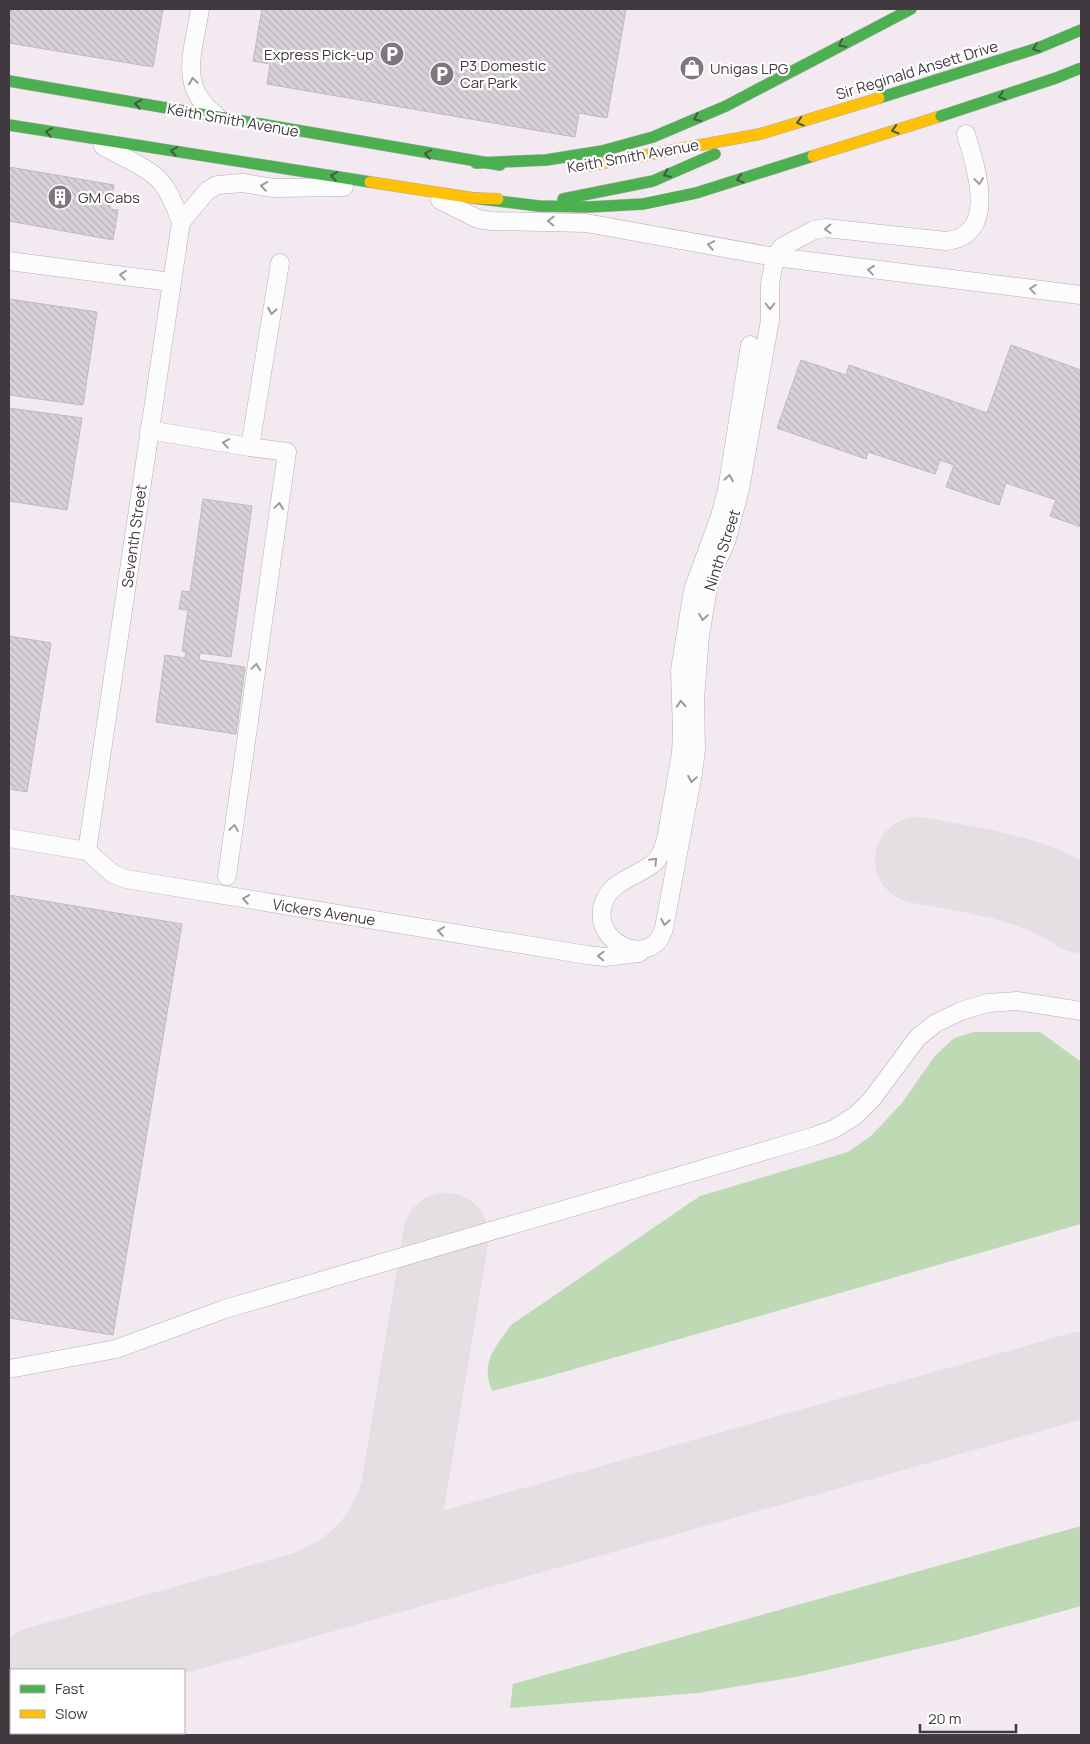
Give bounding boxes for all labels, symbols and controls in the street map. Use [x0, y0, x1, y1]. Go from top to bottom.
street label: Sir Reginald Ansett Drive [833, 35, 1001, 105]
one-way arrow [838, 38, 847, 48]
parking icon: Express Pick-up [379, 41, 405, 67]
one-way arrow [1032, 43, 1041, 53]
place label: Express Pick-up [264, 44, 374, 65]
place label: P3 Domestic Car Park [460, 55, 546, 93]
shop icon: Unigas LPG [679, 55, 705, 81]
place label: Unigas LPG [710, 58, 789, 79]
parking icon: P3 Domestic Car Park [429, 61, 455, 87]
one-way arrow [188, 76, 198, 85]
one-way arrow [999, 90, 1007, 100]
street label: Keith Smith Avenue [166, 98, 301, 142]
one-way arrow [134, 99, 142, 109]
one-way arrow [693, 112, 702, 122]
one-way arrow [796, 117, 804, 127]
one-way arrow [891, 125, 899, 135]
one-way arrow [45, 127, 53, 137]
street label: Keith Smith Avenue [566, 134, 701, 178]
one-way arrow [169, 146, 177, 157]
one-way arrow [424, 150, 433, 160]
one-way arrow [663, 168, 672, 179]
one-way arrow [330, 171, 338, 182]
one-way arrow [736, 174, 744, 184]
one-way arrow [973, 178, 984, 186]
one-way arrow [259, 181, 267, 192]
building icon: GM Cabs [47, 184, 73, 210]
place label: GM Cabs [78, 187, 140, 208]
one-way arrow [546, 216, 554, 227]
one-way arrow [824, 223, 832, 234]
one-way arrow [707, 241, 715, 251]
one-way arrow [867, 265, 875, 276]
one-way arrow [119, 271, 127, 281]
one-way arrow [1029, 284, 1037, 295]
one-way arrow [765, 302, 775, 310]
one-way arrow [268, 306, 278, 315]
one-way arrow [221, 438, 230, 448]
one-way arrow [723, 474, 733, 482]
street label: Seventh Street [116, 483, 152, 589]
one-way arrow [273, 502, 284, 510]
street label: Ninth Street [699, 506, 745, 594]
one-way arrow [699, 613, 709, 622]
one-way arrow [251, 663, 261, 671]
one-way arrow [675, 699, 686, 707]
one-way arrow [687, 775, 698, 783]
one-way arrow [228, 824, 238, 832]
one-way arrow [648, 858, 657, 867]
street label: Vickers Avenue [271, 893, 377, 931]
one-way arrow [242, 894, 250, 904]
one-way arrow [661, 917, 671, 926]
one-way arrow [436, 927, 445, 937]
one-way arrow [597, 951, 605, 962]
legend [10, 1669, 185, 1734]
text: Fast [55, 1678, 84, 1699]
scale bar [920, 1702, 1016, 1734]
text: Slow [55, 1703, 88, 1724]
text: 20 m [928, 1708, 961, 1729]

